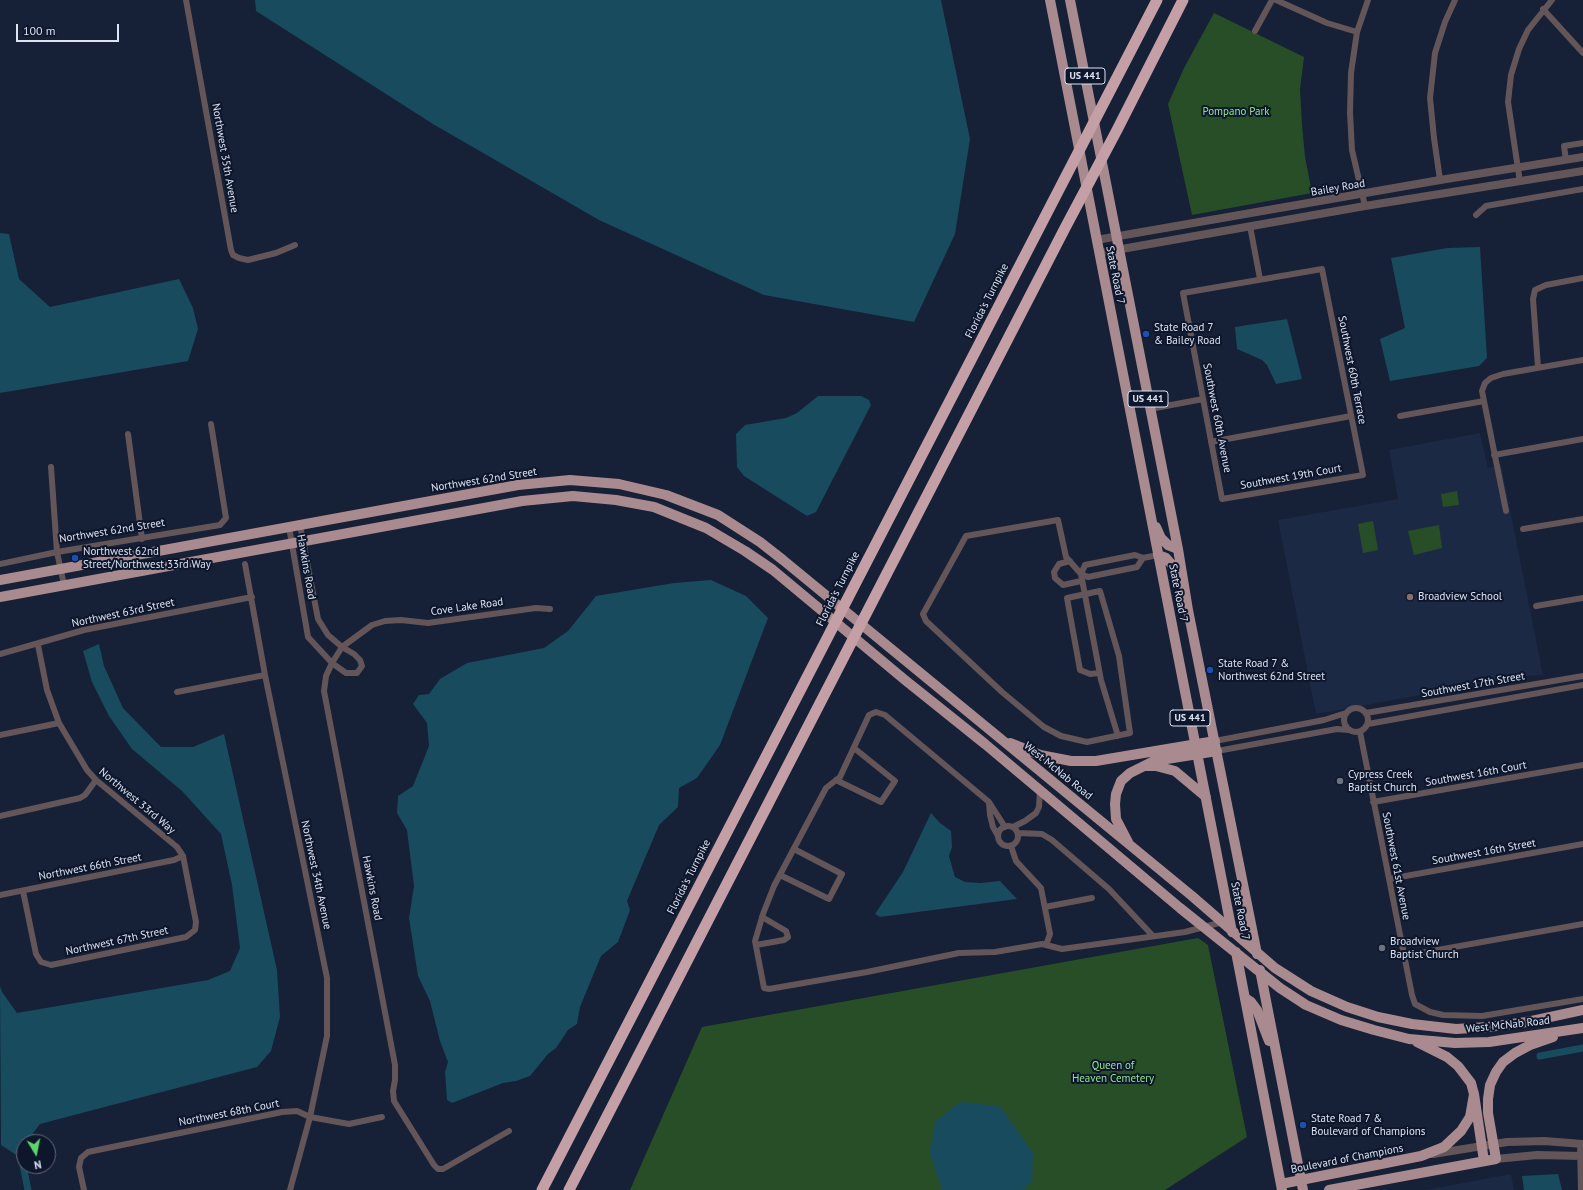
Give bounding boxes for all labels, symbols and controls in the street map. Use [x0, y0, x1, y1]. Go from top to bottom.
scale bar [18, 16, 121, 42]
text: 100 m [23, 23, 56, 38]
road number: US 441 [1065, 68, 1105, 84]
street label: Northwest 35th Avenue [209, 102, 241, 214]
park label: Pompano Park [1202, 105, 1270, 119]
street label: Bailey Road [1310, 177, 1366, 199]
street label: State Road 7 [1103, 245, 1127, 305]
street label: Florida's Turnpike [962, 261, 1012, 341]
street label: Southwest 60th Terrace [1335, 315, 1369, 425]
place label: State Road 7 & Bailey Road [1154, 321, 1221, 347]
marker: State Road 7 & Bailey Road [1141, 329, 1151, 339]
street label: Southwest 60th Avenue [1200, 362, 1234, 474]
road number: US 441 [1128, 391, 1168, 407]
street label: Southwest 19th Court [1239, 462, 1343, 492]
street label: Northwest 62nd Street [430, 465, 538, 495]
street label: Northwest 62nd Street [58, 516, 166, 546]
street label: Hawkins Road [294, 533, 318, 601]
place label: Northwest 62nd Street/Northwest 33rd Way [83, 545, 211, 571]
street label: Florida's Turnpike [813, 549, 863, 629]
marker: Northwest 62nd Street/Northwest 33rd Way [70, 553, 80, 563]
street label: State Road 7 [1166, 563, 1190, 623]
place label: Broadview School [1418, 590, 1502, 604]
marker: Broadview School [1405, 592, 1415, 602]
street label: Cove Lake Road [430, 595, 504, 619]
street label: Northwest 63rd Street [70, 596, 176, 630]
place label: State Road 7 & Northwest 62nd Street [1218, 657, 1325, 683]
marker: State Road 7 & Northwest 62nd Street [1205, 665, 1215, 675]
street label: Southwest 17th Street [1420, 669, 1526, 701]
road number: US 441 [1170, 710, 1210, 726]
street label: West McNab Road [1021, 739, 1095, 803]
street label: Southwest 16th Court [1424, 759, 1528, 789]
street label: Northwest 33rd Way [96, 765, 178, 837]
place label: Cypress Creek Baptist Church [1348, 768, 1417, 794]
marker: Cypress Creek Baptist Church [1335, 776, 1345, 786]
street label: Southwest 61st Avenue [1379, 811, 1413, 921]
street label: Northwest 34th Avenue [298, 819, 334, 931]
street label: Southwest 16th Street [1431, 836, 1537, 868]
street label: Florida's Turnpike [664, 837, 714, 917]
street label: Northwest 66th Street [37, 851, 143, 883]
street label: Hawkins Road [359, 854, 385, 922]
street label: State Road 7 [1228, 881, 1252, 941]
street label: Northwest 67th Street [65, 924, 169, 958]
place label: Broadview Baptist Church [1390, 935, 1459, 961]
marker: Broadview Baptist Church [1377, 943, 1387, 953]
street label: West McNab Road [1465, 1014, 1551, 1036]
park label: Queen of Heaven Cemetery [1072, 1059, 1154, 1085]
street label: Northwest 68th Court [178, 1097, 280, 1129]
place label: State Road 7 & Boulevard of Champions [1311, 1112, 1425, 1138]
marker: State Road 7 & Boulevard of Champions [1298, 1120, 1308, 1130]
north arrow [16, 1134, 56, 1174]
street label: Boulevard of Champions [1290, 1142, 1404, 1176]
text: N [33, 1157, 43, 1172]

